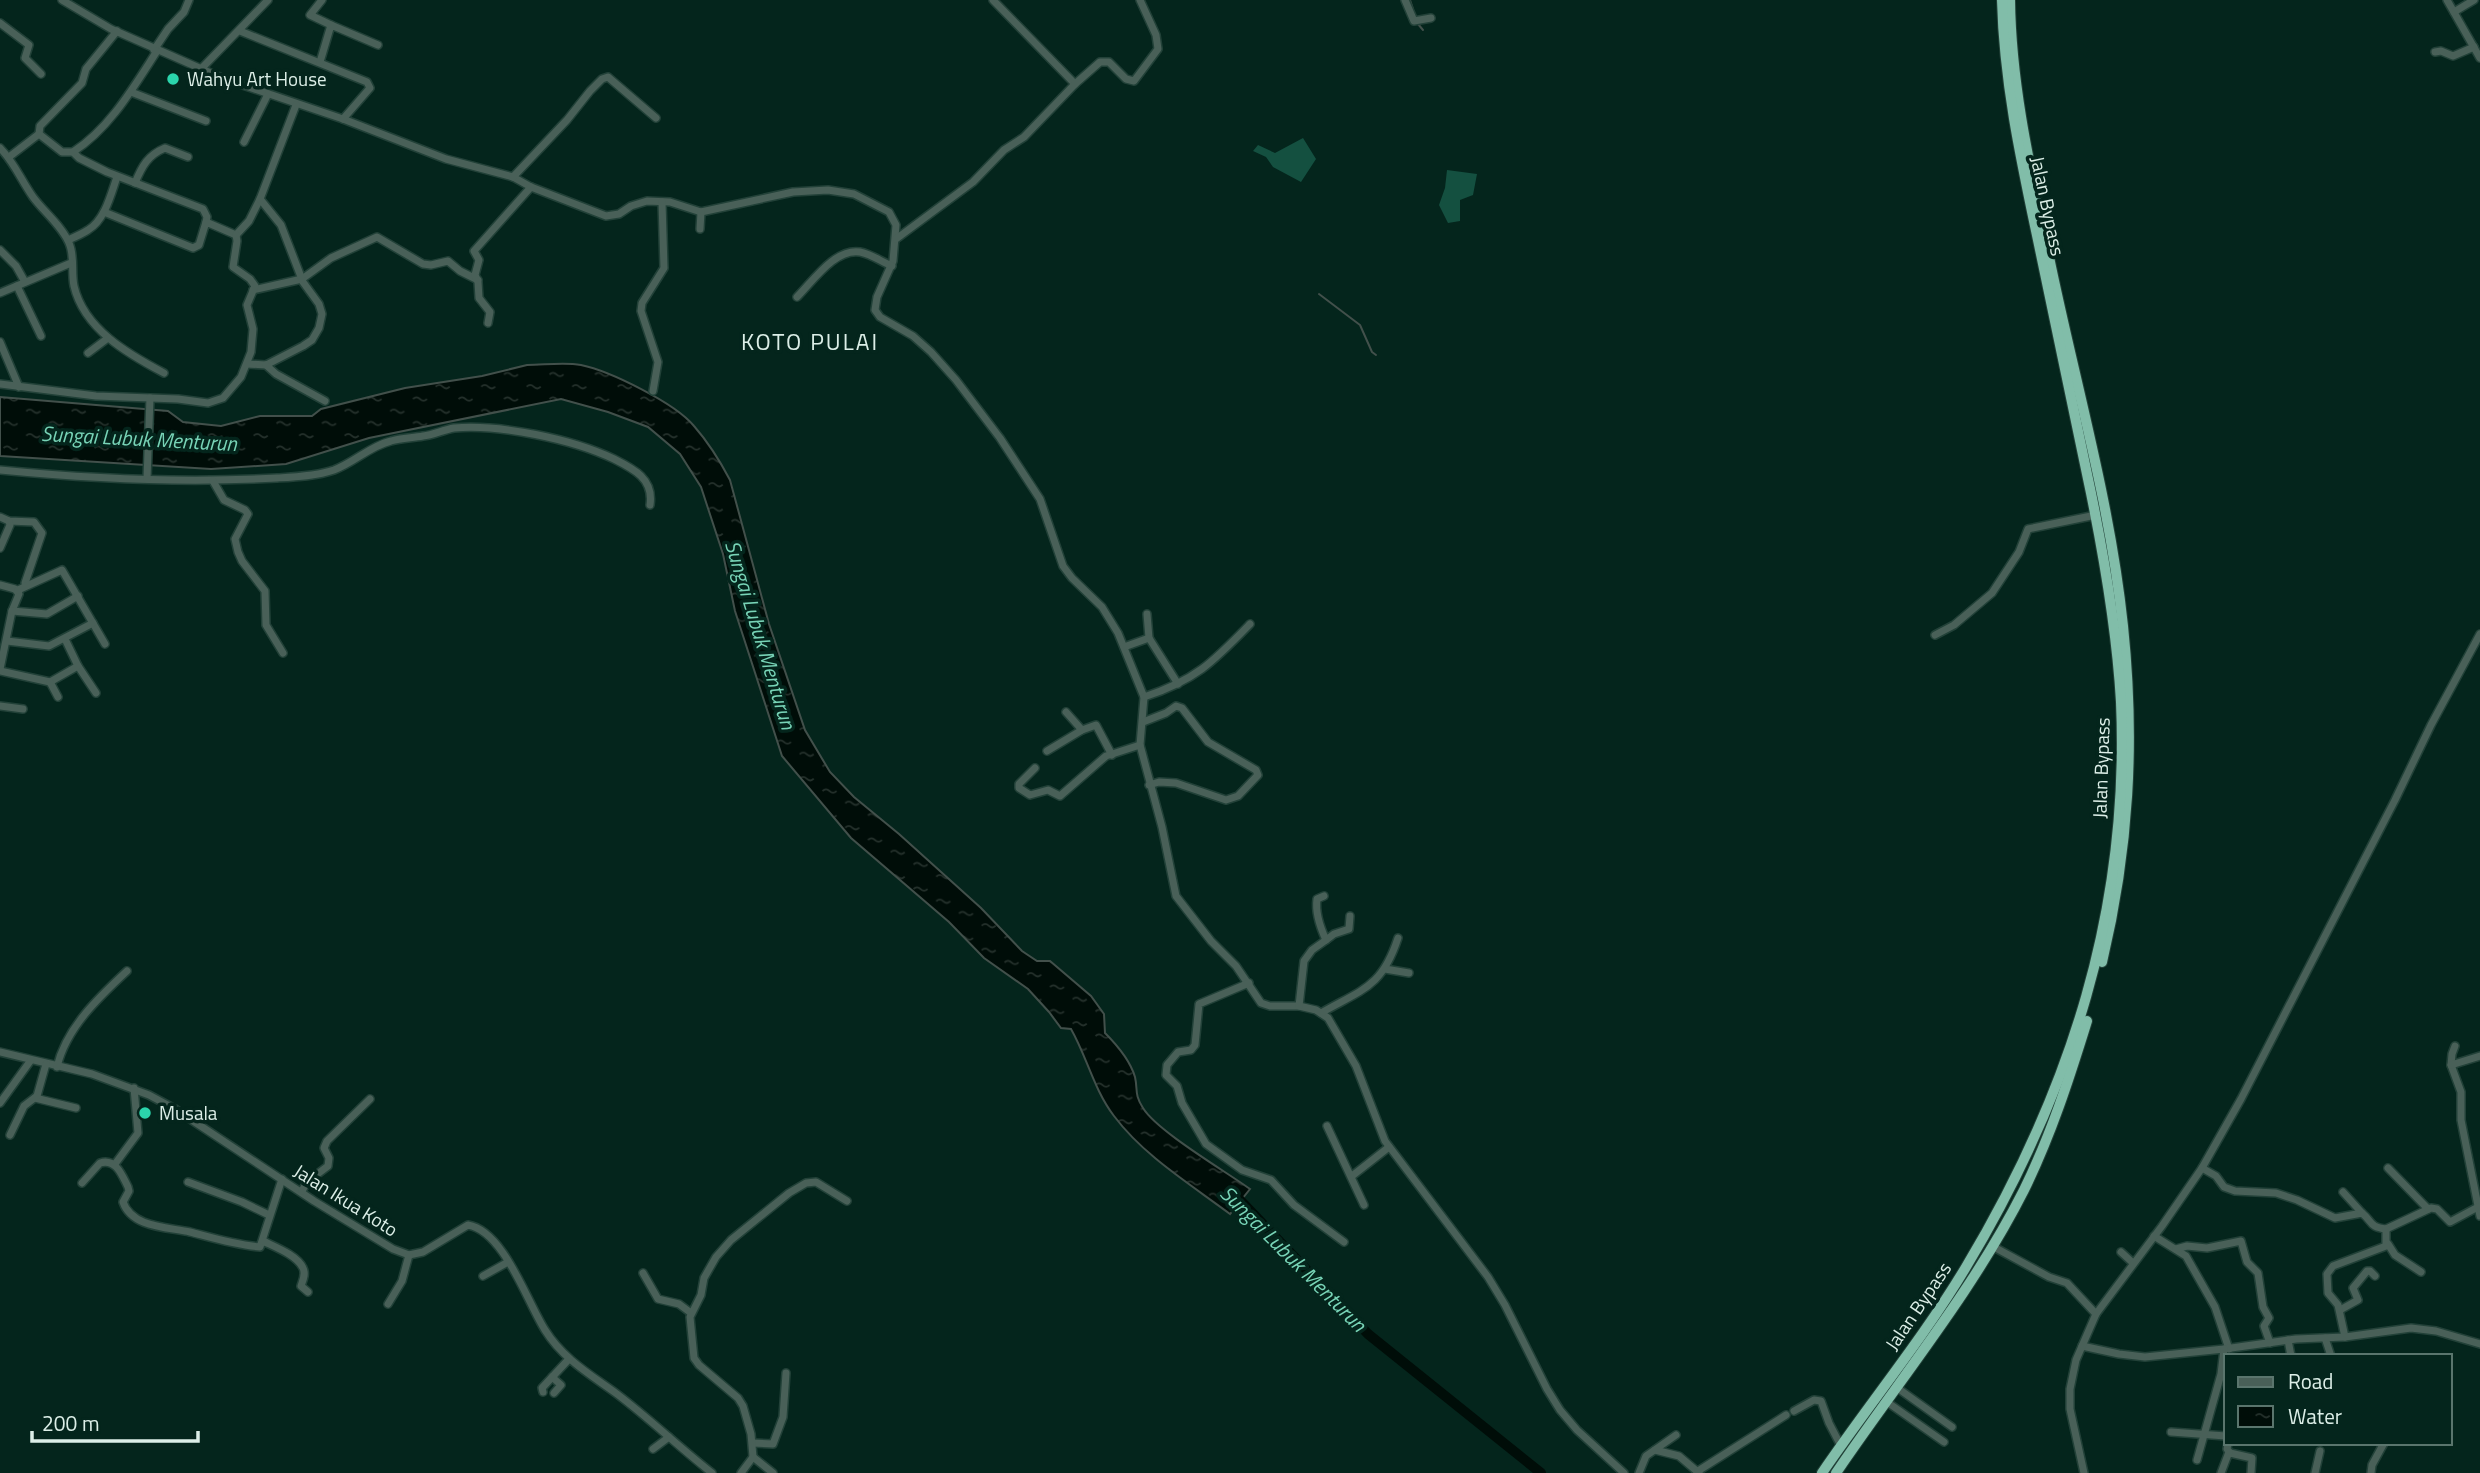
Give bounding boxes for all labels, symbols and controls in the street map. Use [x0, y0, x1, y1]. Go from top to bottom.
place label: Wahyu Art House [187, 64, 327, 93]
marker: Wahyu Art House [165, 71, 181, 87]
street label: Jalan Bypass [2024, 153, 2073, 259]
district label: KOTO PULAI [741, 324, 879, 359]
water label: Sungai Lubuk Menturun [40, 417, 238, 459]
water label: Sungai Lubuk Menturun [717, 536, 805, 734]
street label: Jalan Bypass [2084, 717, 2117, 819]
place label: Musala [159, 1098, 218, 1127]
marker: Musala [137, 1105, 153, 1121]
street label: Jalan Ikua Koto [289, 1156, 404, 1243]
water label: Sungai Lubuk Menturun [1213, 1178, 1375, 1339]
street label: Jalan Bypass [1877, 1255, 1958, 1356]
legend [2224, 1354, 2452, 1445]
text: Road [2288, 1365, 2333, 1397]
scale bar [32, 1400, 198, 1444]
text: Water [2288, 1400, 2342, 1432]
text: 200 m [42, 1407, 99, 1439]

